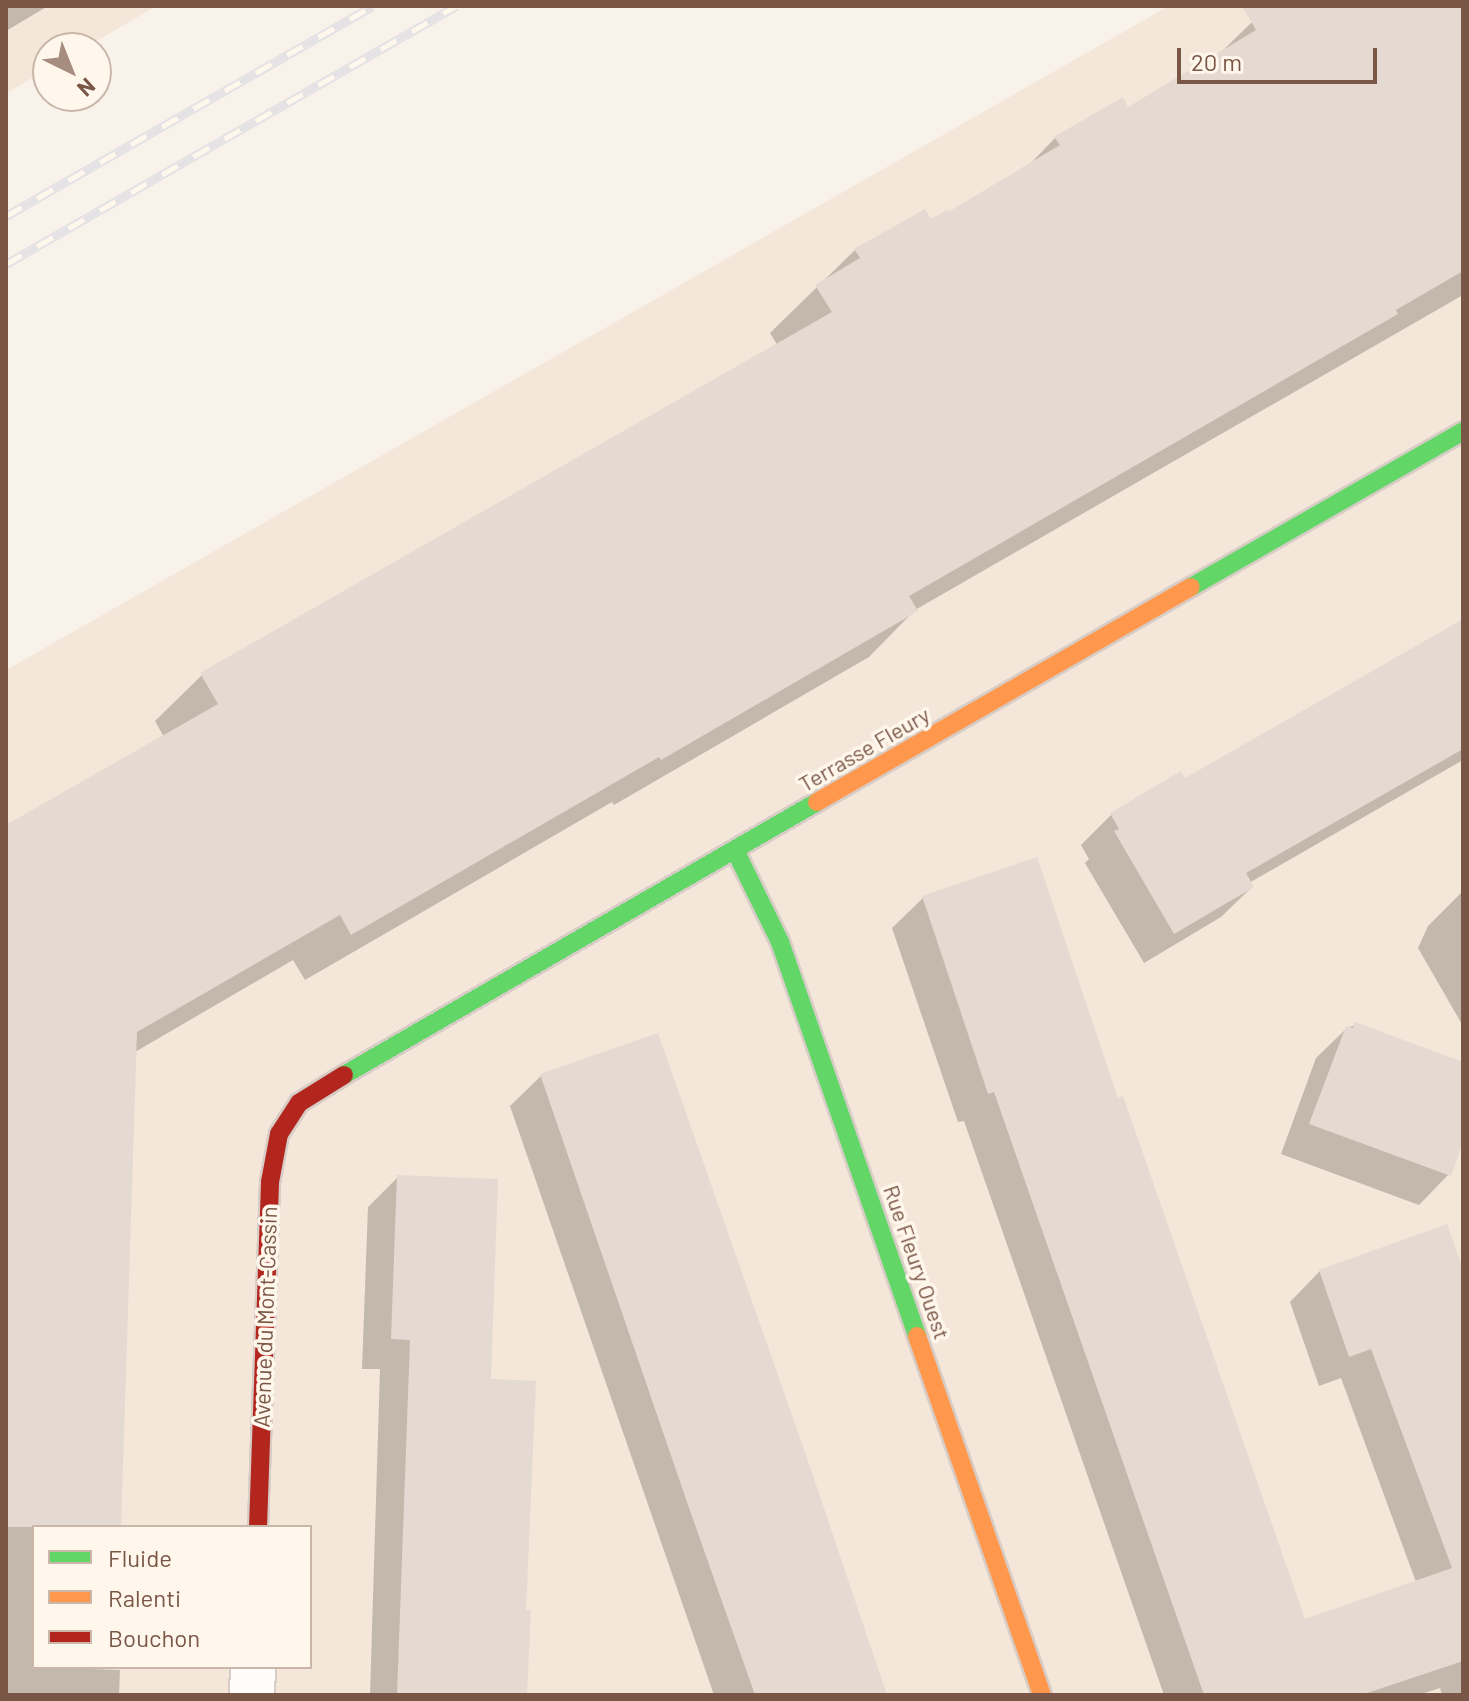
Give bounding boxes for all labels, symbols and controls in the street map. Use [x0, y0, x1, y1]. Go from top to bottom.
north arrow [32, 32, 112, 112]
scale bar [1181, 32, 1381, 82]
text: 20 m [1191, 47, 1242, 76]
text: N [73, 74, 101, 103]
street label: Terrasse Fleury [794, 701, 934, 797]
street label: Rue Fleury Ouest [878, 1181, 956, 1343]
street label: Avenue du Mont-Cassin [248, 1206, 282, 1428]
legend [32, 1525, 312, 1669]
text: Fluide [108, 1543, 172, 1572]
text: Ralenti [108, 1583, 181, 1612]
text: Bouchon [108, 1623, 200, 1652]

